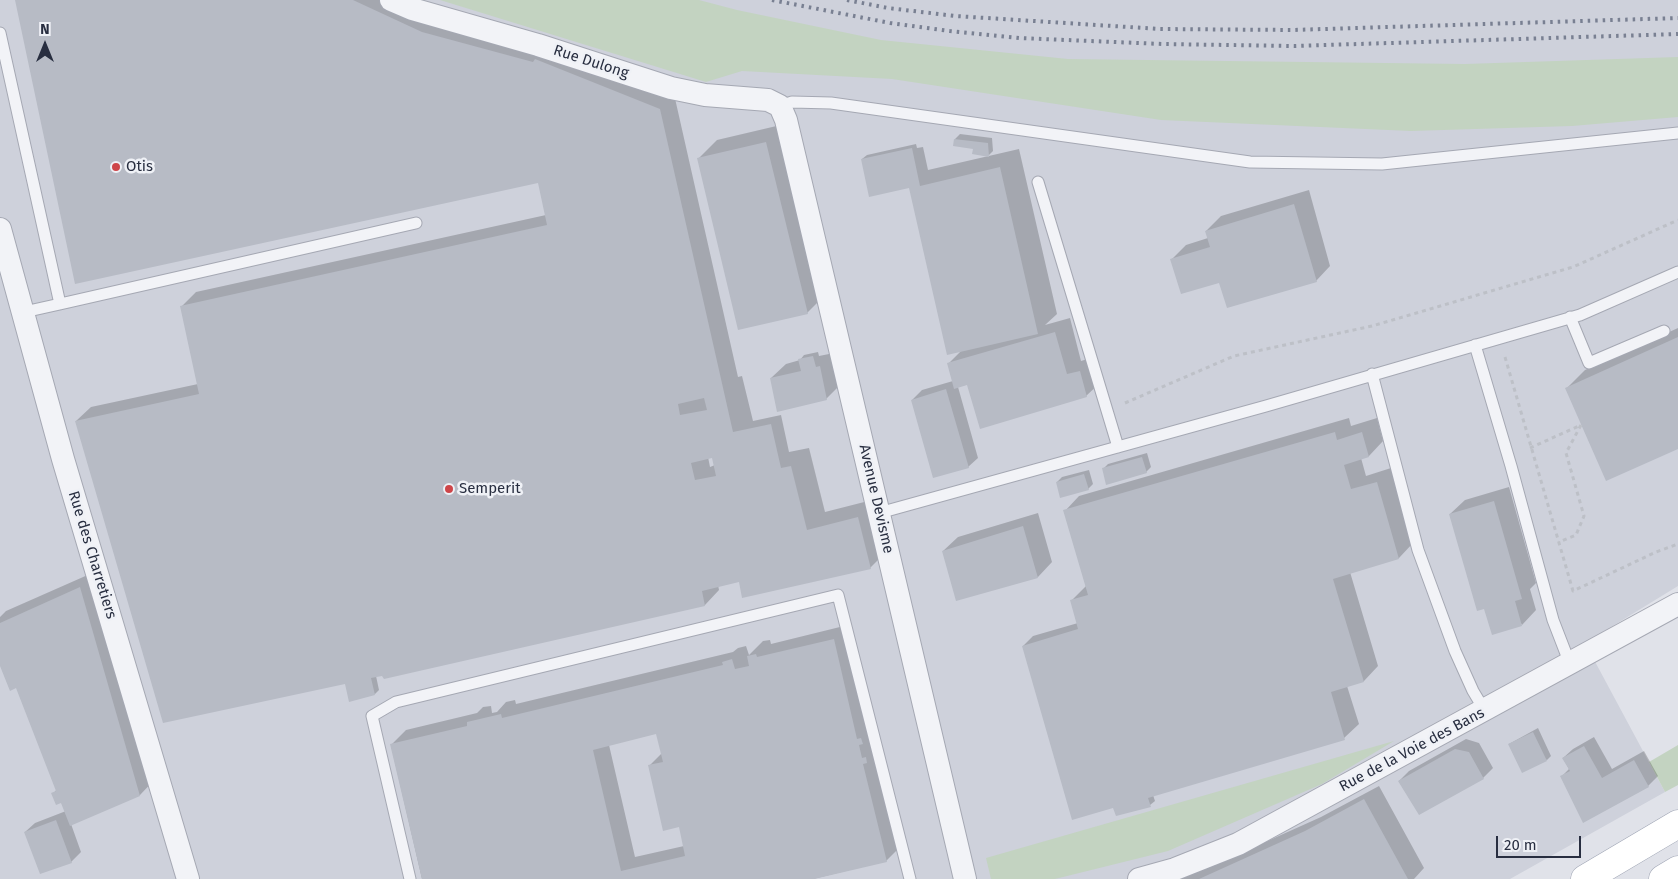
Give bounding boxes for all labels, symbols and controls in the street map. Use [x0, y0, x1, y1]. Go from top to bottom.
north arrow [20, 20, 70, 70]
text: N [40, 21, 50, 38]
street label: Rue Dulong [551, 41, 631, 83]
place label: Otis [126, 158, 153, 176]
marker: Otis [110, 161, 122, 173]
street label: Avenue Devisme [855, 443, 897, 555]
place label: Semperit [459, 480, 521, 498]
marker: Semperit [443, 483, 455, 495]
street label: Rue des Charretiers [64, 489, 120, 621]
street label: Rue de la Voie des Bans [1336, 704, 1488, 796]
scale bar [1498, 826, 1583, 858]
text: 20 m [1504, 836, 1537, 854]

